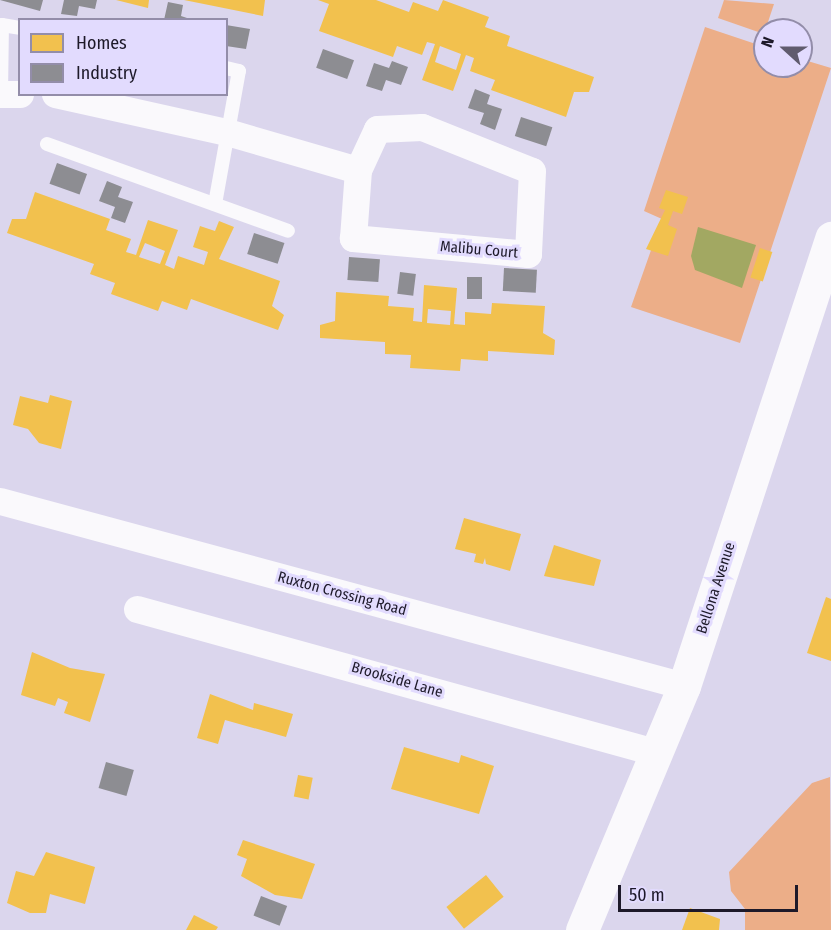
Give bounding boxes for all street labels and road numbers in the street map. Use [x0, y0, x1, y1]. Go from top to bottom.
street label: Malibu Court [439, 238, 519, 262]
street label: Bellona Avenue [693, 540, 739, 636]
street label: Ruxton Crossing Road [276, 568, 408, 620]
street label: Brookside Lane [349, 658, 445, 702]

